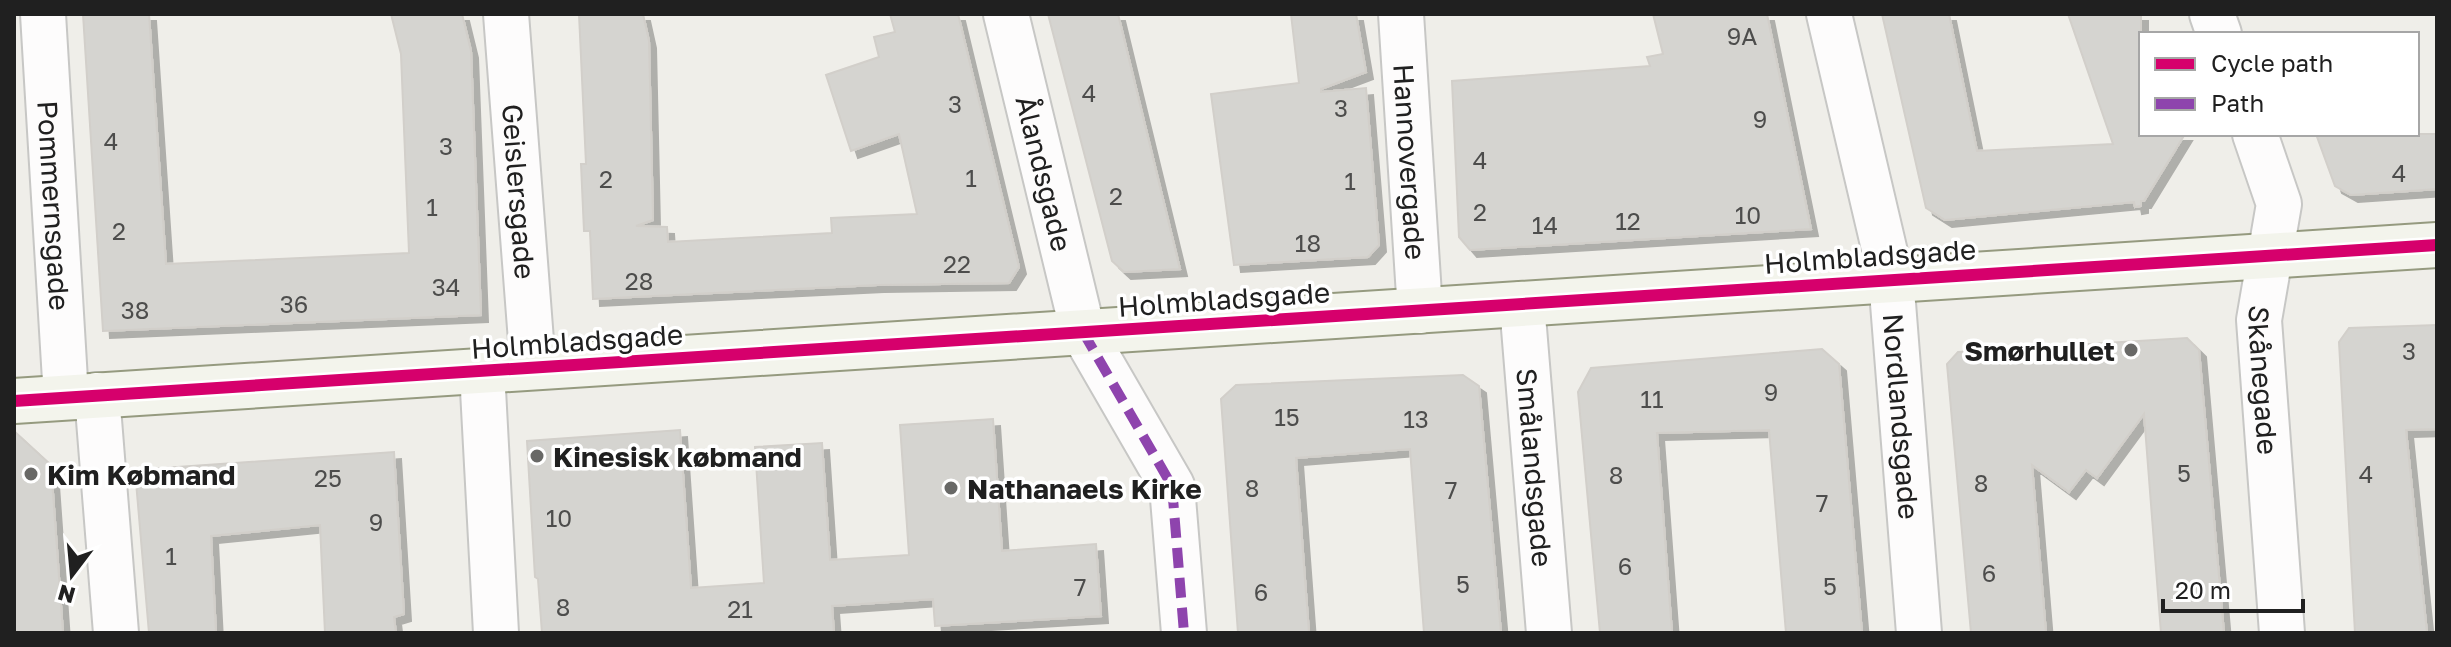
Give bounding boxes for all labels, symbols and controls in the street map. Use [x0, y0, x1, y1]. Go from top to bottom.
house number: 9A [1727, 21, 1757, 50]
legend [2139, 32, 2419, 136]
text: Cycle path [2211, 48, 2333, 77]
street label: Hannovergade [1388, 63, 1433, 261]
house number: 4 [1082, 78, 1096, 107]
text: Path [2211, 88, 2264, 117]
house number: 3 [948, 89, 962, 118]
street label: Ålandsgade [1010, 92, 1079, 254]
house number: 3 [1334, 93, 1348, 122]
street label: Pommernsgade [32, 100, 77, 312]
street label: Geislersgade [496, 103, 543, 280]
house number: 9 [1753, 104, 1767, 133]
house number: 4 [104, 126, 118, 155]
house number: 3 [439, 131, 453, 160]
house number: 4 [1473, 145, 1487, 174]
house number: 4 [2392, 158, 2406, 187]
house number: 1 [965, 163, 977, 192]
house number: 2 [599, 164, 613, 193]
house number: 1 [1344, 166, 1356, 195]
house number: 2 [1109, 181, 1123, 210]
house number: 1 [426, 192, 438, 221]
house number: 2 [1473, 197, 1487, 226]
house number: 10 [1735, 200, 1761, 229]
house number: 12 [1615, 206, 1641, 235]
house number: 14 [1532, 210, 1558, 239]
house number: 2 [112, 216, 126, 245]
house number: 18 [1295, 228, 1321, 257]
street label: Holmbladsgade [1763, 232, 1977, 280]
house number: 22 [943, 249, 971, 278]
house number: 28 [625, 266, 653, 295]
house number: 34 [432, 272, 460, 301]
street label: Holmbladsgade [1117, 275, 1331, 323]
house number: 36 [280, 289, 308, 318]
house number: 38 [121, 295, 149, 324]
street label: Skånegade [2242, 303, 2285, 456]
street label: Nordlandsgade [1877, 312, 1926, 521]
street label: Holmbladsgade [470, 317, 684, 365]
place label: Smørhullet [1964, 334, 2115, 367]
house number: 3 [2402, 336, 2416, 365]
marker: Smørhullet [2122, 341, 2140, 359]
street label: Smålandsgade [1511, 367, 1560, 568]
house number: 9 [1764, 377, 1778, 406]
house number: 11 [1640, 384, 1664, 413]
house number: 15 [1274, 402, 1300, 431]
house number: 13 [1403, 404, 1429, 433]
place label: Kinesisk købmand [553, 440, 802, 473]
marker: Kinesisk købmand [528, 447, 546, 465]
place label: Kim Købmand [47, 458, 235, 491]
house number: 5 [2177, 458, 2191, 487]
house number: 4 [2359, 459, 2373, 488]
house number: 8 [1609, 460, 1623, 489]
house number: 25 [314, 463, 342, 492]
marker: Kim Købmand [22, 465, 40, 483]
house number: 8 [1974, 468, 1988, 497]
place label: Nathanaels Kirke [967, 472, 1202, 505]
house number: 8 [1245, 473, 1259, 502]
house number: 7 [1445, 475, 1457, 504]
marker: Nathanaels Kirke [942, 479, 960, 497]
house number: 7 [1816, 488, 1828, 517]
house number: 10 [546, 503, 572, 532]
house number: 9 [369, 507, 383, 536]
north arrow [32, 535, 112, 615]
house number: 1 [165, 541, 177, 570]
house number: 6 [1618, 551, 1632, 580]
house number: 6 [1982, 558, 1996, 587]
scale bar [2163, 563, 2303, 613]
house number: 5 [1456, 569, 1470, 598]
house number: 5 [1823, 571, 1837, 600]
house number: 7 [1074, 572, 1086, 601]
text: 20 m [2175, 575, 2231, 604]
house number: 6 [1254, 577, 1268, 606]
text: N [55, 579, 78, 610]
house number: 8 [556, 592, 570, 621]
house number: 21 [727, 594, 753, 623]

